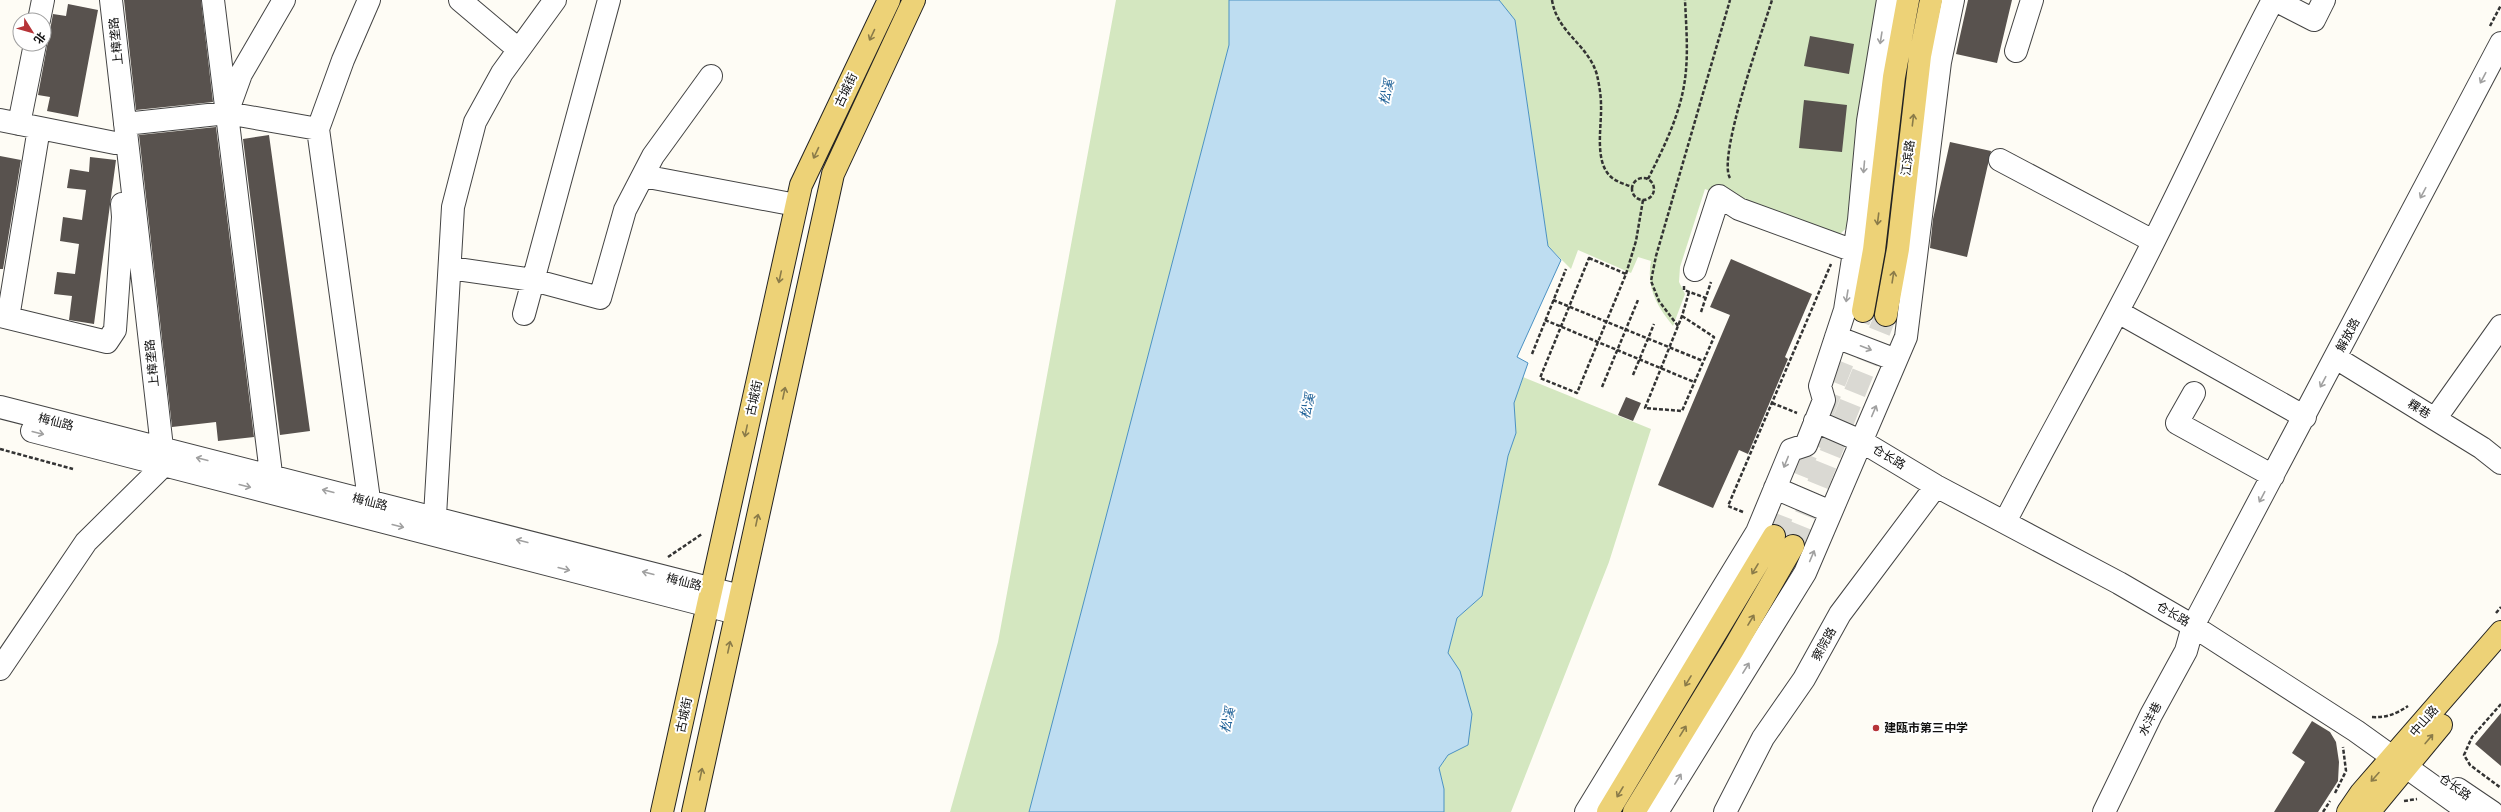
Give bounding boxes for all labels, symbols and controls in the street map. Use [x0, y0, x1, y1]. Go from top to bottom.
north arrow [12, 12, 52, 52]
street label: 上樟垄路 [107, 16, 125, 66]
text: 北 [31, 29, 48, 46]
one-way arrow [868, 29, 875, 41]
one-way arrow [1877, 31, 1885, 44]
street label: 古城街 [832, 71, 860, 109]
one-way arrow [2479, 71, 2486, 83]
water label: 松溪 [1376, 76, 1397, 107]
one-way arrow [1909, 114, 1916, 127]
street label: 江滨路 [1899, 139, 1917, 177]
one-way arrow [812, 146, 819, 158]
one-way arrow [1860, 160, 1867, 173]
one-way arrow [2418, 187, 2426, 199]
one-way arrow [1874, 212, 1882, 225]
one-way arrow [776, 270, 784, 283]
one-way arrow [1889, 271, 1897, 284]
one-way arrow [1843, 289, 1851, 302]
street label: 解放路 [2333, 316, 2363, 354]
street label: 上樟垄路 [143, 338, 161, 388]
one-way arrow [1860, 345, 1872, 353]
one-way arrow [2319, 376, 2326, 388]
street label: 古城街 [743, 379, 765, 417]
one-way arrow [781, 387, 789, 400]
water label: 松溪 [1297, 390, 1318, 421]
street label: 粿巷 [2405, 397, 2433, 421]
one-way arrow [1871, 405, 1878, 417]
street label: 梅仙路 [37, 411, 75, 433]
one-way arrow [742, 424, 750, 437]
one-way arrow [31, 430, 44, 437]
street label: 仓长路 [1870, 442, 1908, 472]
one-way arrow [196, 455, 209, 462]
one-way arrow [1781, 455, 1789, 467]
one-way arrow [238, 483, 251, 491]
one-way arrow [322, 487, 335, 494]
street label: 梅仙路 [351, 491, 389, 513]
one-way arrow [2258, 491, 2265, 503]
one-way arrow [753, 514, 761, 527]
one-way arrow [391, 523, 404, 530]
one-way arrow [516, 536, 529, 544]
one-way arrow [1809, 551, 1816, 563]
one-way arrow [1750, 564, 1759, 575]
one-way arrow [558, 566, 571, 573]
one-way arrow [642, 568, 655, 576]
street label: 梅仙路 [665, 571, 703, 593]
street label: 仓长路 [2154, 599, 2192, 629]
one-way arrow [1747, 615, 1755, 626]
street label: 察院路 [1809, 625, 1839, 663]
one-way arrow [725, 641, 733, 654]
one-way arrow [1743, 662, 1751, 674]
one-way arrow [1683, 675, 1691, 687]
street label: 古城街 [673, 696, 695, 734]
street label: 水洋巷 [2136, 700, 2164, 738]
street label: 中山路 [2407, 703, 2441, 739]
water label: 松溪 [1217, 704, 1238, 735]
place label: 建瓯市第三中学 [1884, 721, 1968, 735]
marker: 建瓯市第三中学 [1871, 723, 1881, 733]
one-way arrow [1680, 725, 1688, 737]
one-way arrow [2425, 733, 2434, 744]
one-way arrow [698, 768, 706, 781]
street label: 仓长路 [2436, 771, 2474, 803]
one-way arrow [2370, 772, 2379, 783]
one-way arrow [1674, 774, 1682, 785]
one-way arrow [1616, 786, 1624, 797]

